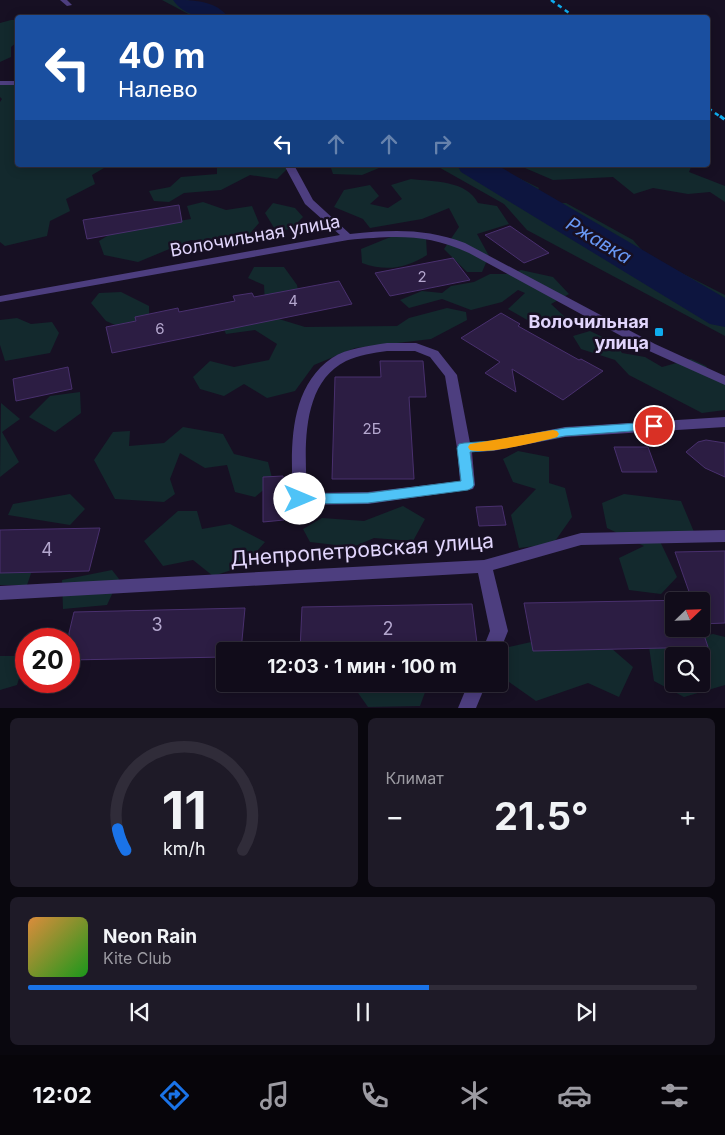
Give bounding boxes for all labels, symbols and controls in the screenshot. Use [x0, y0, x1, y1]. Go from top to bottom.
text: 40 m [118, 34, 206, 76]
icon: left [35, 35, 100, 100]
text: Налево [118, 76, 198, 102]
icon: left [269, 130, 297, 158]
icon: ahead [322, 130, 350, 158]
icon: ahead [375, 130, 403, 158]
icon: right [428, 130, 456, 158]
street label: Волочильная улица [168, 210, 342, 261]
water label: Ржавка [562, 212, 636, 269]
house number: 2 [417, 267, 427, 286]
house number: 4 [288, 291, 298, 310]
place label: Волочильная улица [528, 311, 649, 353]
house number: 6 [155, 319, 165, 338]
marker: Волочильная улица [653, 326, 665, 338]
pin [633, 405, 675, 447]
icon: arrive [640, 412, 668, 440]
house number: 2Б [363, 419, 381, 438]
position arrow [273, 472, 325, 524]
street label: Днепропетровская улица [229, 528, 495, 571]
house number: 4 [41, 539, 53, 560]
north arrow [665, 592, 710, 638]
map controls [665, 592, 710, 692]
house number: 3 [151, 614, 163, 635]
house number: 2 [383, 618, 393, 639]
speed limit sign: 20 [15, 628, 80, 693]
button: search [665, 647, 710, 692]
text: 12:03 · 1 мин · 100 m [267, 655, 457, 678]
text: Климат [386, 768, 444, 788]
text: 11 [161, 779, 206, 842]
text: 21.5° [494, 793, 588, 839]
text: − [386, 799, 404, 833]
text: + [678, 799, 697, 833]
text: km/h [163, 838, 205, 859]
text: Neon Rain [103, 925, 197, 948]
text: Kite Club [103, 948, 172, 968]
icon: previous [126, 998, 154, 1026]
icon: pause [349, 998, 377, 1026]
icon: next [572, 998, 600, 1026]
icon: directions [157, 1078, 192, 1113]
icon: music [257, 1078, 292, 1113]
icon: phone [357, 1078, 392, 1113]
icon: climate [457, 1078, 492, 1113]
icon: car [557, 1078, 592, 1113]
icon: filters [657, 1078, 692, 1113]
text: 12:02 [33, 1082, 92, 1108]

